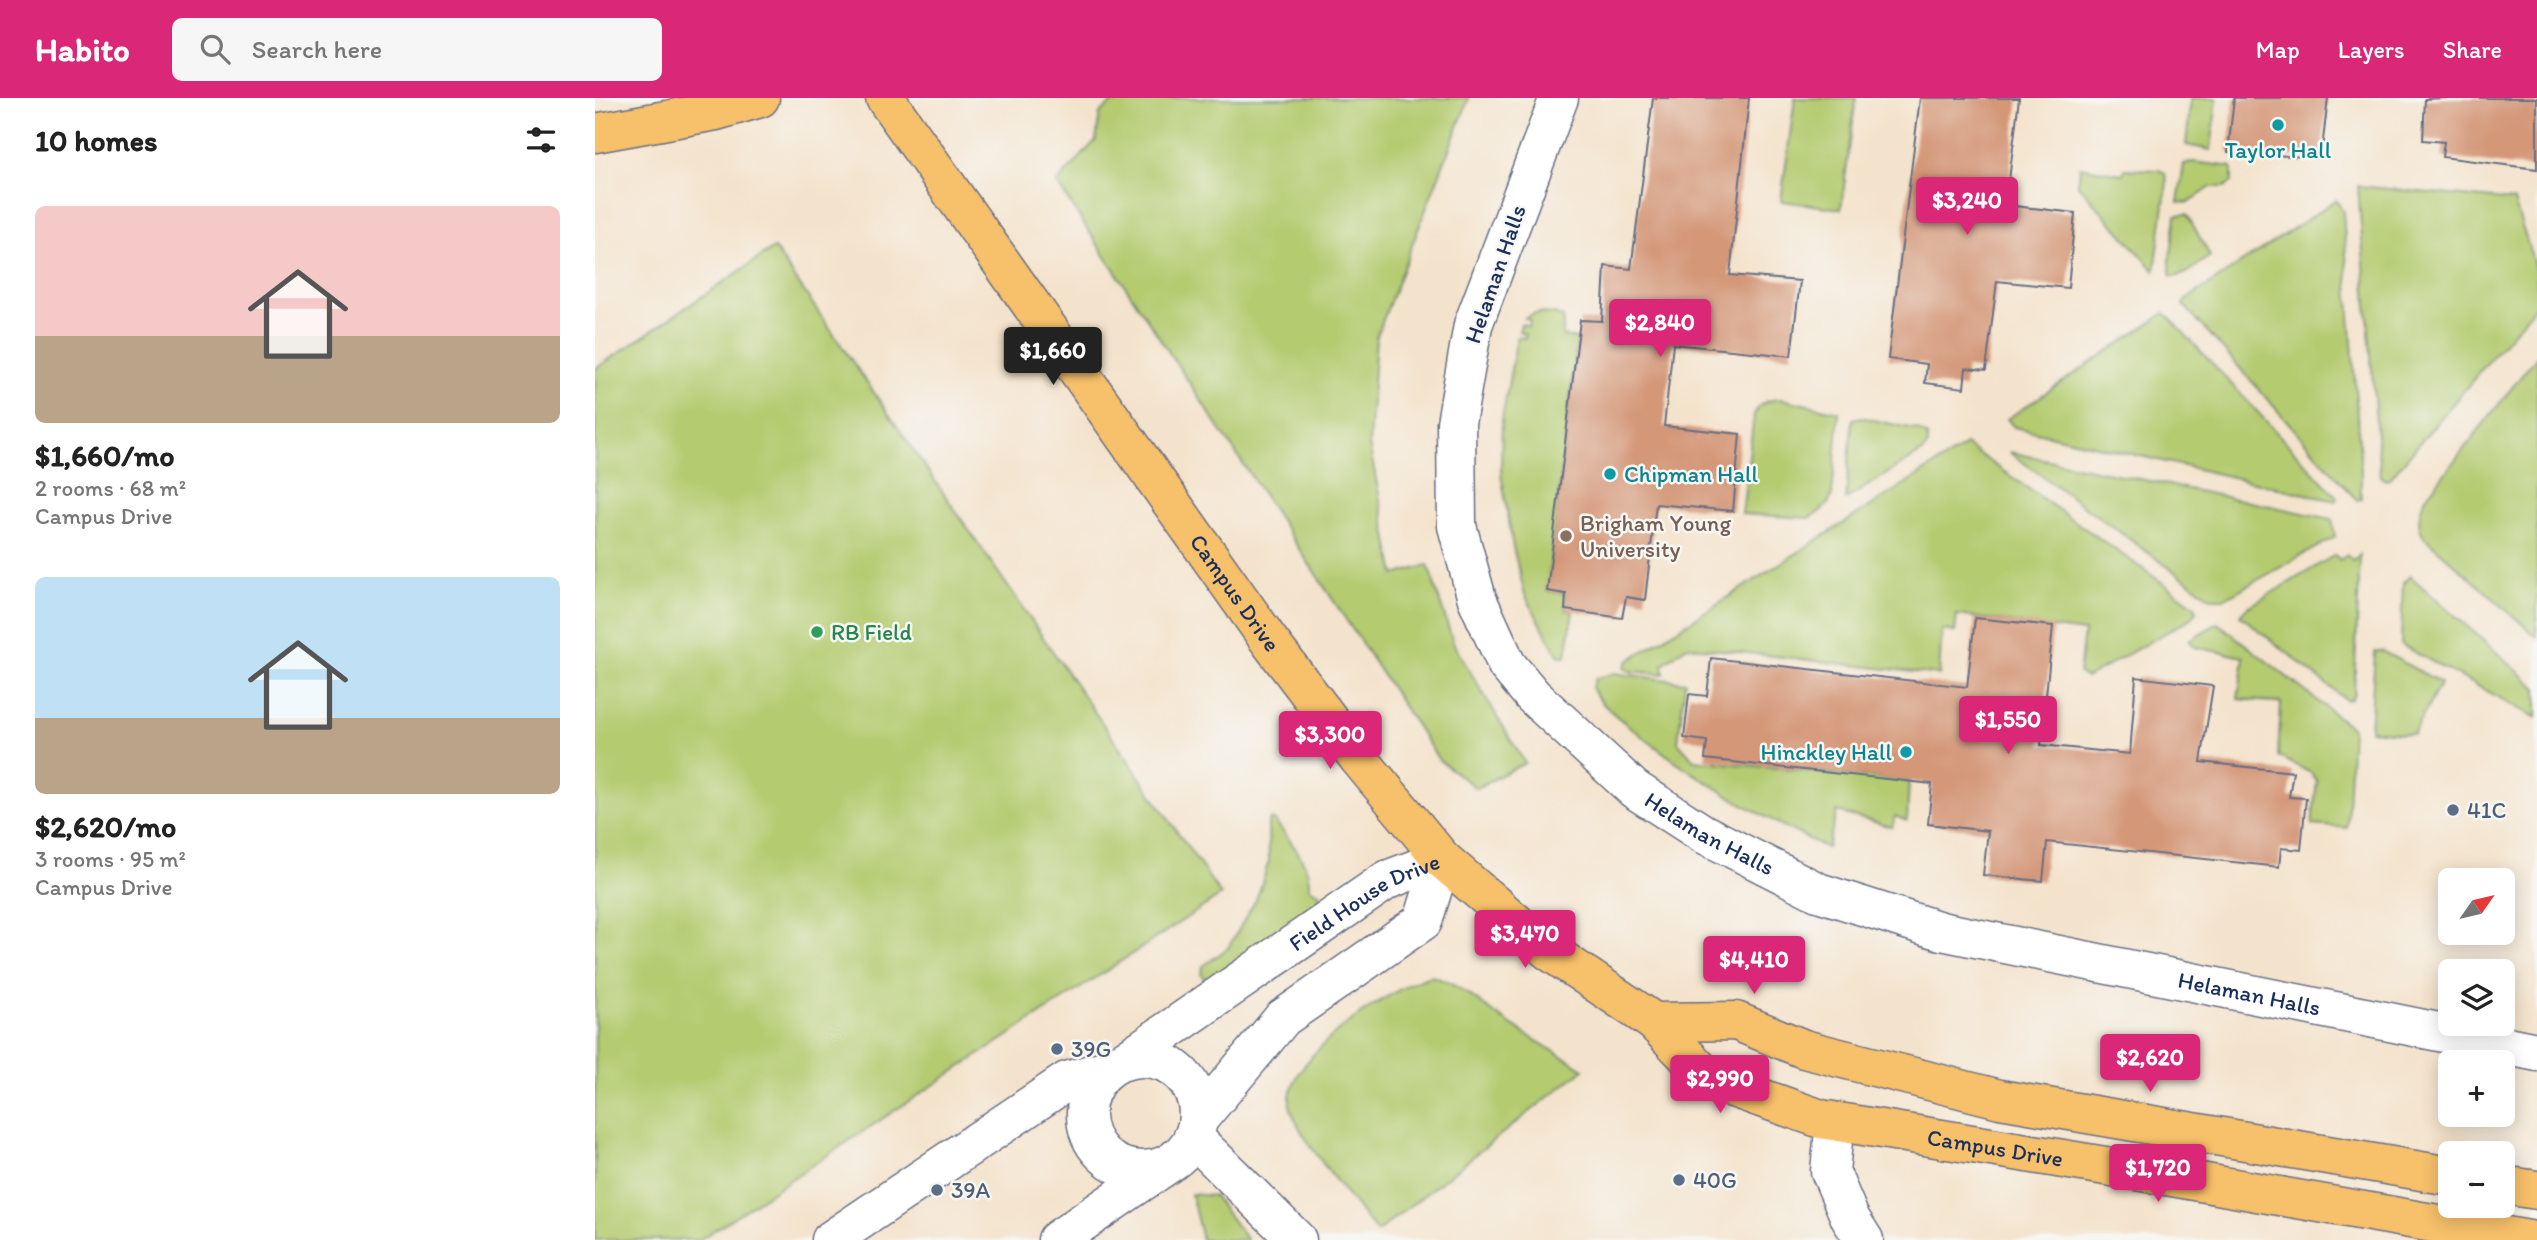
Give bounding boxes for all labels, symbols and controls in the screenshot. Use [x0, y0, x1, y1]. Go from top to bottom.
search box [172, 18, 662, 81]
text: Habito [35, 30, 130, 69]
icon: search [196, 30, 234, 68]
text: Search here [252, 33, 382, 65]
text: Map [2256, 35, 2300, 64]
text: Layers [2338, 35, 2405, 64]
text: Share [2443, 35, 2502, 64]
marker: Taylor Hall [2270, 117, 2286, 133]
icon: filters [522, 121, 560, 159]
text: 10 homes [35, 122, 158, 159]
place label: Taylor Hall [2225, 136, 2332, 164]
pin: $3,240 [1910, 178, 2024, 237]
text: $3,240 [1932, 186, 2002, 214]
street label: Helaman Halls [1458, 201, 1532, 347]
icon: home [235, 251, 361, 377]
pin: $2,840 [1603, 300, 1717, 359]
text: $2,840 [1625, 308, 1695, 336]
pin: $1,660 [996, 328, 1110, 387]
text: $1,660 [1020, 336, 1086, 364]
text: $1,660/mo [35, 437, 175, 474]
place label: Chipman Hall [1624, 460, 1759, 488]
marker: Chipman Hall [1602, 466, 1618, 482]
text: 2 rooms · 68 m² [35, 474, 186, 502]
text: Campus Drive [35, 502, 172, 530]
place label: Brigham Young University [1580, 509, 1731, 563]
street label: Campus Drive [1184, 528, 1286, 657]
marker: Brigham Young University [1558, 528, 1574, 544]
place label: RB Field [831, 618, 912, 646]
icon: home [235, 622, 361, 748]
marker: RB Field [809, 624, 825, 640]
pin: $1,550 [1951, 696, 2065, 756]
text: $1,550 [1975, 705, 2041, 733]
pin: $3,300 [1273, 712, 1387, 771]
text: $3,300 [1295, 720, 1365, 748]
place label: Hinckley Hall [1761, 738, 1892, 766]
marker: Hinckley Hall [1898, 744, 1914, 760]
street label: Helaman Halls [1639, 786, 1779, 881]
place label: 41C [2467, 796, 2506, 824]
marker: 41C [2445, 802, 2461, 818]
text: $2,620/mo [35, 808, 176, 845]
text: 3 rooms · 95 m² [35, 845, 186, 873]
street label: Field House Drive [1284, 847, 1444, 957]
north arrow [2438, 868, 2515, 945]
map controls [2438, 868, 2515, 1218]
text: Campus Drive [35, 873, 172, 901]
pin: $3,470 [1468, 910, 1582, 970]
text: $3,470 [1490, 919, 1560, 947]
pin: $4,410 [1697, 936, 1811, 996]
text: $4,410 [1719, 945, 1789, 973]
button: layers [2438, 959, 2515, 1036]
street label: Helaman Halls [2176, 965, 2323, 1022]
pin: $2,620 [2093, 1034, 2207, 1094]
place label: 39G [1071, 1035, 1111, 1063]
marker: 39G [1049, 1041, 1065, 1057]
text: $2,620 [2116, 1043, 2184, 1071]
button: + [2438, 1050, 2515, 1127]
pin: $2,990 [1663, 1056, 1777, 1115]
text: $2,990 [1686, 1064, 1754, 1092]
street label: Campus Drive [1925, 1123, 2065, 1173]
button: − [2438, 1141, 2515, 1218]
pin: $1,720 [2101, 1144, 2215, 1204]
text: $1,720 [2125, 1153, 2191, 1181]
place label: 40G [1693, 1166, 1737, 1194]
marker: 40G [1671, 1172, 1687, 1188]
place label: 39A [951, 1176, 991, 1204]
marker: 39A [929, 1182, 945, 1198]

